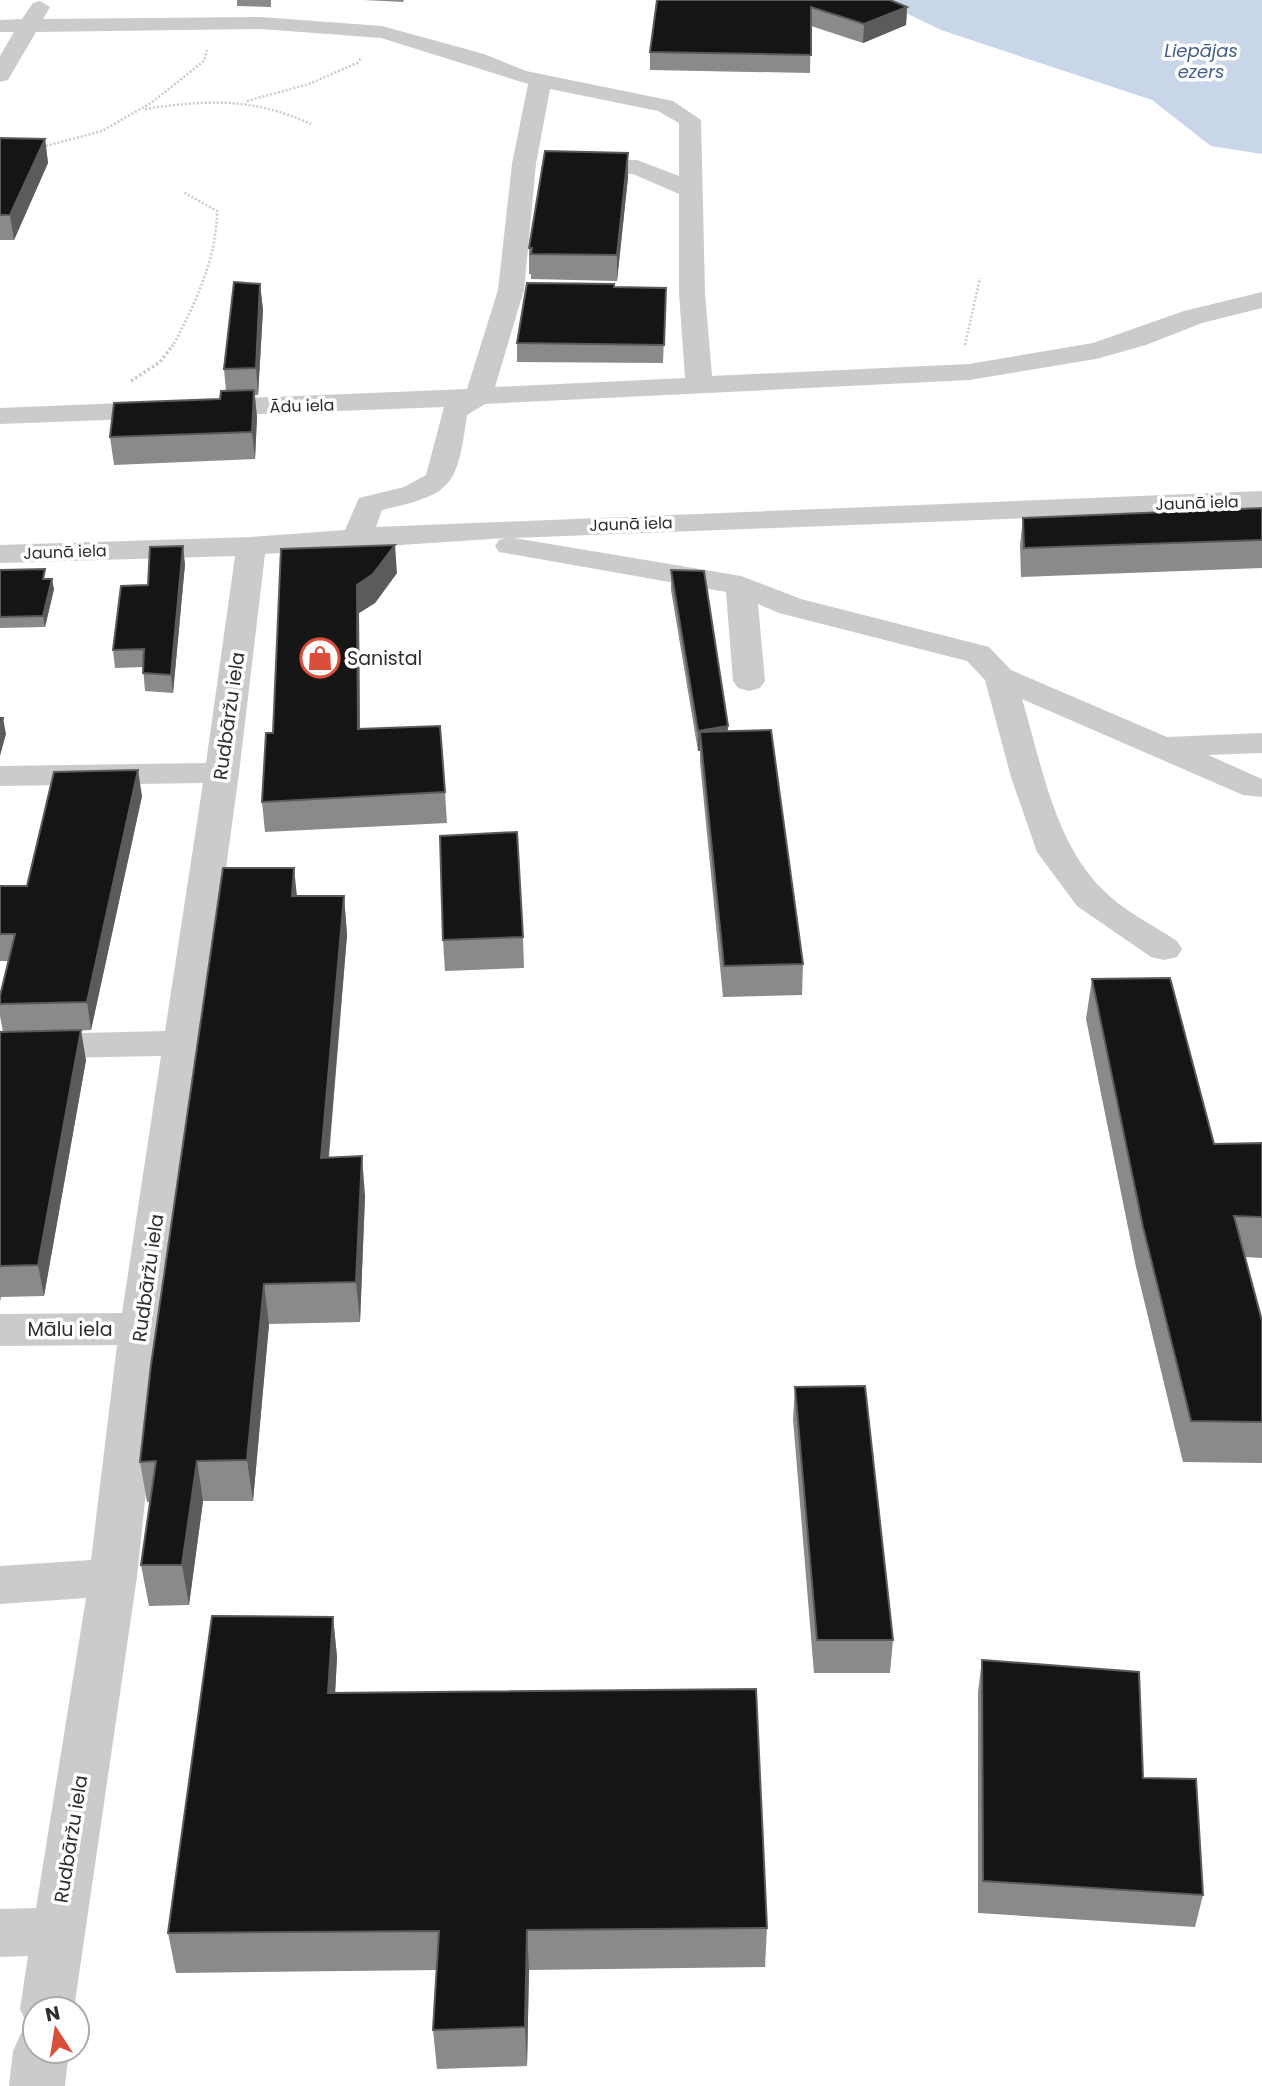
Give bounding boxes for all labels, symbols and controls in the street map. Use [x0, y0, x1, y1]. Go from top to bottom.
water label: Liepājas ezers [1164, 38, 1238, 84]
street label: Ādu iela [269, 393, 335, 419]
street label: Jaunā iela [1155, 490, 1239, 516]
street label: Jaunā iela [589, 511, 673, 537]
street label: Jaunā iela [23, 539, 107, 565]
shop icon: Sanistal [299, 637, 341, 679]
place label: Sanistal [347, 645, 422, 672]
street label: Rudbāržu iela [207, 650, 251, 782]
street label: Rudbāržu iela [126, 1212, 170, 1344]
street label: Mālu iela [27, 1316, 113, 1343]
street label: Rudbāržu iela [48, 1773, 94, 1905]
north arrow [21, 1995, 91, 2065]
text: N [43, 1999, 62, 2029]

